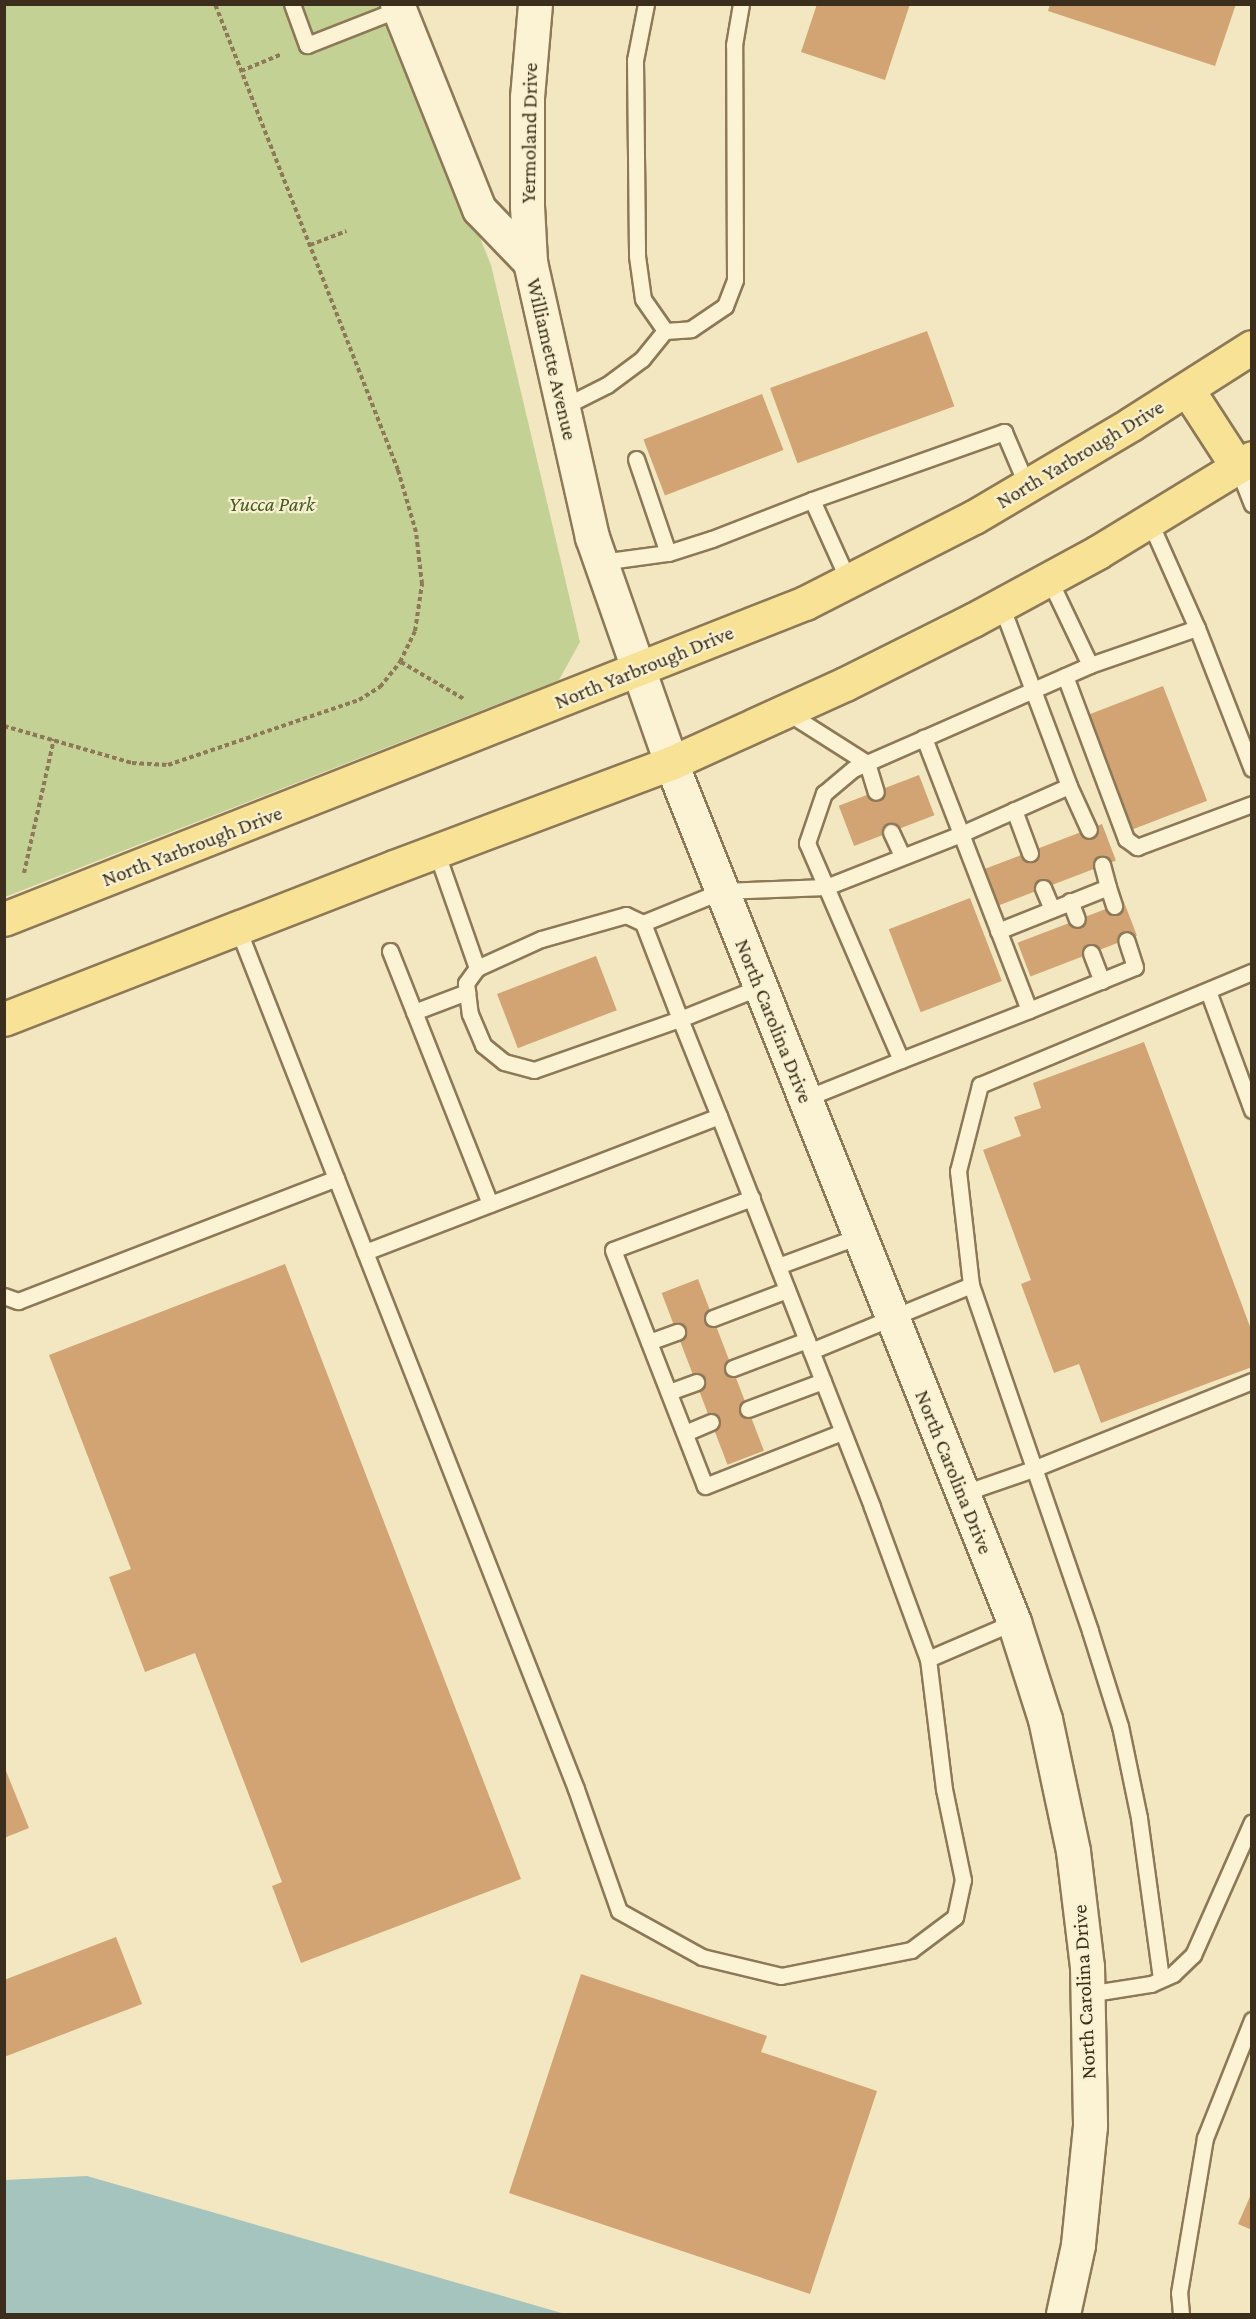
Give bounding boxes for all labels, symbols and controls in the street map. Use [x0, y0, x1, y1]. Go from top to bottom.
street label: Yermoland Drive [515, 62, 543, 204]
street label: Williamette Avenue [521, 275, 583, 443]
street label: North Yarbrough Drive [992, 394, 1168, 514]
park label: Yucca Park [229, 491, 315, 517]
street label: North Yarbrough Drive [551, 620, 737, 714]
street label: North Yarbrough Drive [98, 800, 286, 892]
street label: North Carolina Drive [730, 935, 818, 1107]
street label: North Carolina Drive [910, 1386, 998, 1558]
street label: North Carolina Drive [1067, 1904, 1101, 2080]

